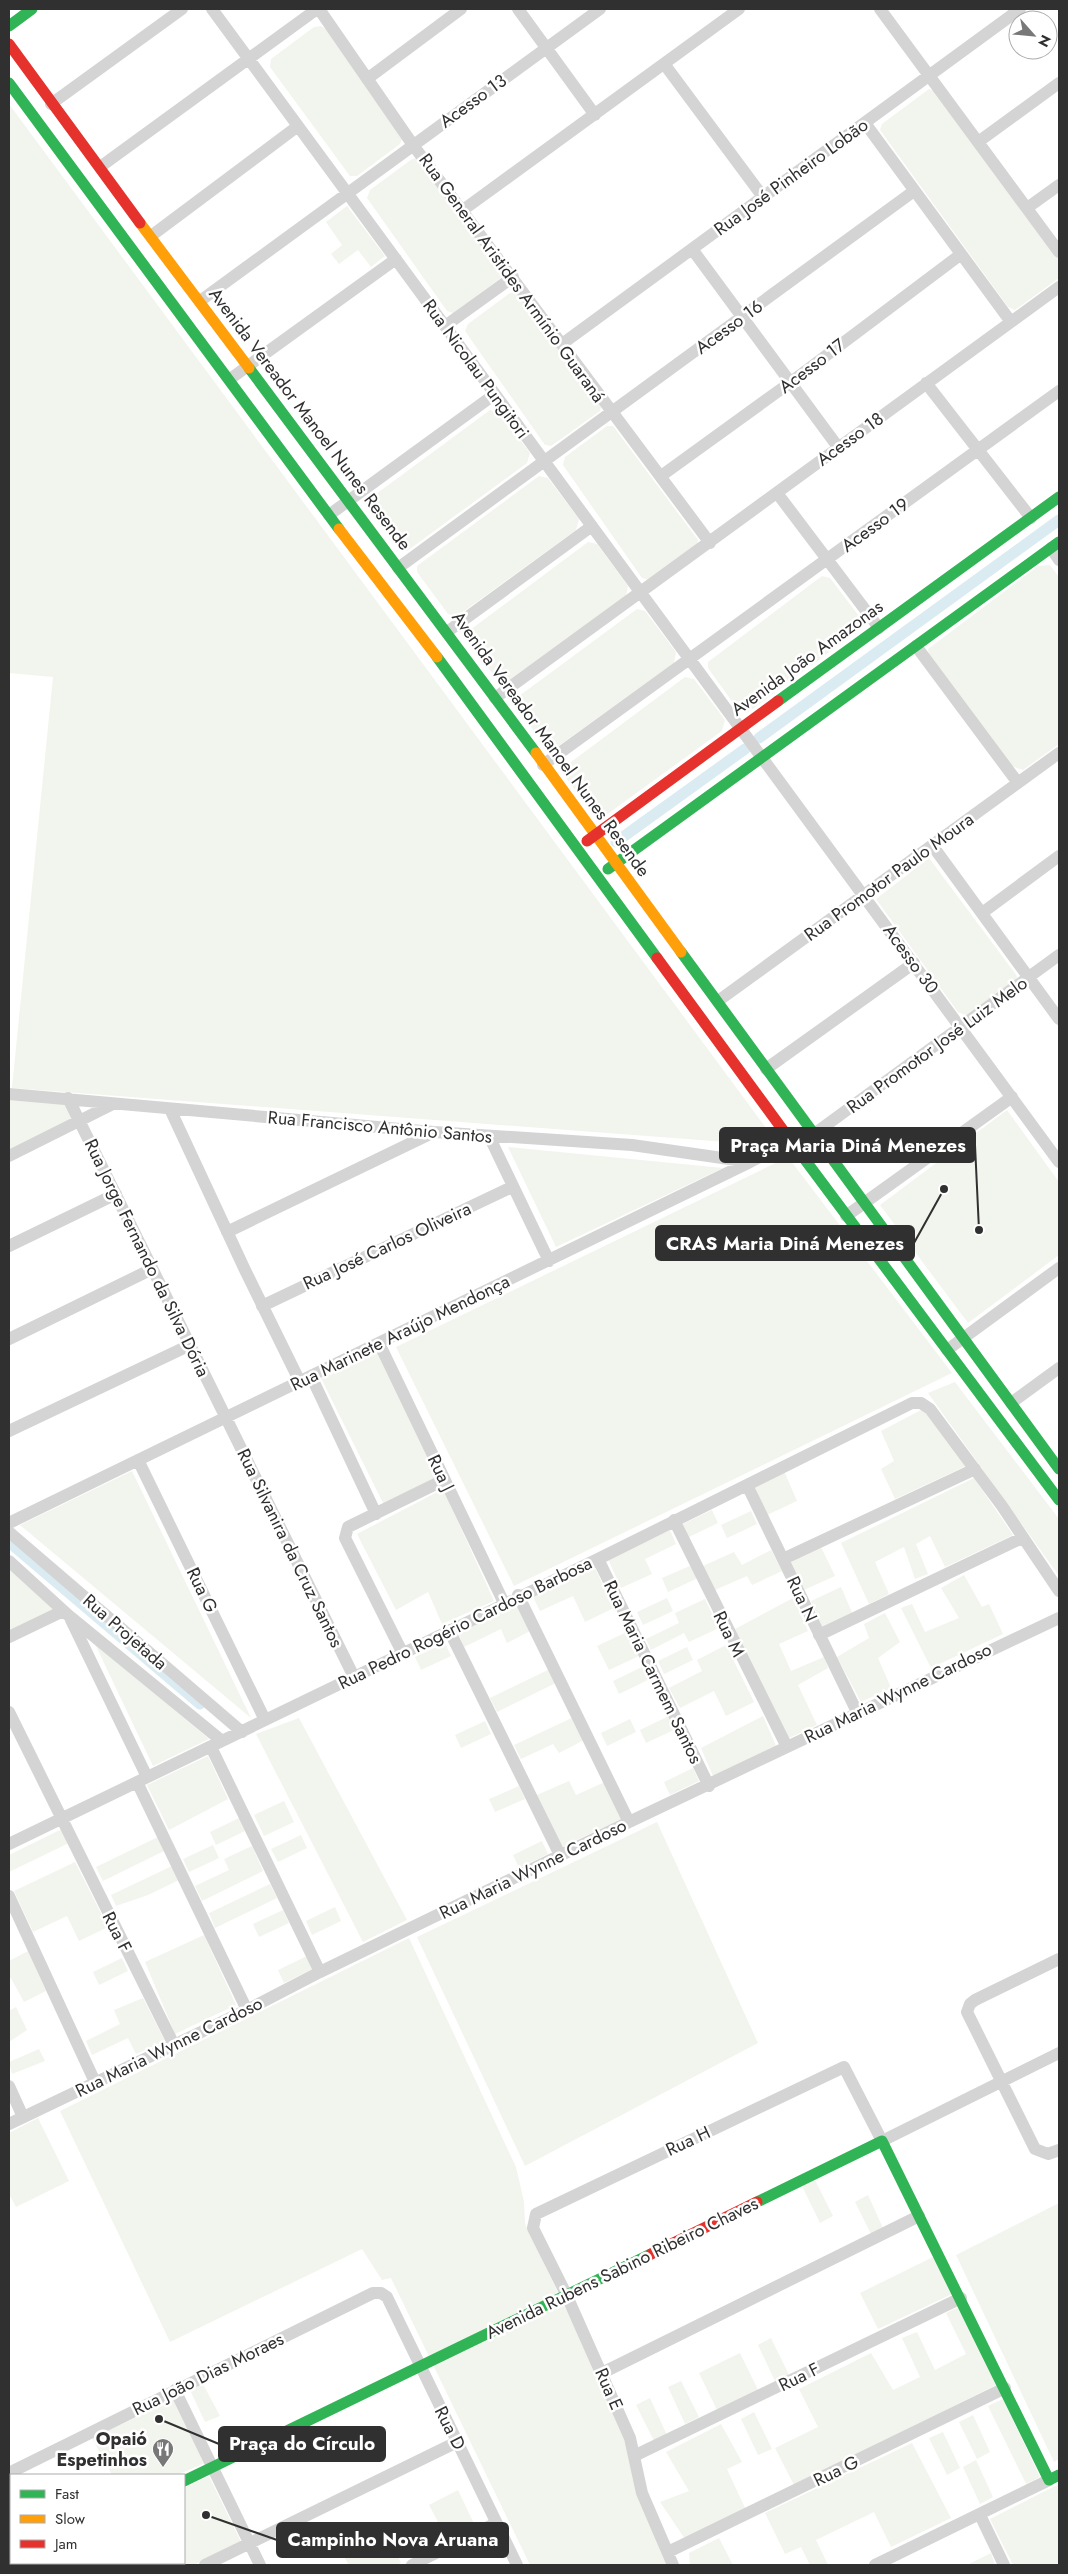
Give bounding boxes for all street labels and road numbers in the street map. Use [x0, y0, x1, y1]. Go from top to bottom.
street label: Acesso 13 [434, 68, 512, 134]
street label: Rua José Pinheiro Lobão [709, 112, 874, 242]
street label: Rua General Aristides Armínio Guaraná [413, 148, 611, 408]
street label: Avenida Vereador Manoel Nunes Resende [203, 282, 417, 556]
street label: Rua Nicolau Pungitori [417, 294, 535, 444]
street label: Acesso 16 [690, 294, 768, 360]
street label: Acesso 17 [773, 332, 851, 400]
street label: Acesso 18 [811, 406, 889, 472]
street label: Acesso 19 [836, 492, 914, 558]
street label: Avenida João Amazonas [726, 594, 888, 722]
street label: Avenida Vereador Manoel Nunes Resende [446, 606, 656, 882]
street label: Rua Promotor Paulo Moura [799, 807, 979, 947]
street label: Acesso 30 [877, 919, 945, 999]
street label: Rua Promotor José Luiz Melo [841, 970, 1033, 1120]
street label: Rua Francisco Antônio Santos [267, 1104, 493, 1150]
street label: Rua Jorge Fernando da Silva Dória [78, 1135, 216, 1381]
street label: Rua José Carlos Oliveira [299, 1196, 475, 1296]
street label: Rua Marinete Araújo Mendonça [286, 1268, 514, 1398]
street label: Rua Silvanira da Cruz Santos [230, 1444, 350, 1652]
street label: Rua J [421, 1450, 461, 1496]
street label: Rua Pedro Rogério Cardoso Barbosa [334, 1550, 596, 1696]
street label: Rua G [180, 1563, 224, 1617]
street label: Rua N [780, 1572, 824, 1626]
street label: Rua Maria Carmem Santos [597, 1576, 709, 1768]
street label: Rua Projetada [77, 1588, 173, 1676]
street label: Rua M [707, 1607, 751, 1661]
street label: Rua Maria Wynne Cardoso [800, 1636, 996, 1750]
street label: Rua Maria Wynne Cardoso [435, 1812, 631, 1926]
street label: Rua F [96, 1907, 138, 1957]
street label: Rua Maria Wynne Cardoso [71, 1990, 267, 2104]
street label: Rua H [661, 2119, 715, 2163]
street label: Avenida Rubens Sabino Ribeiro Chaves [481, 2190, 763, 2346]
street label: Rua João Dias Moraes [128, 2326, 288, 2422]
street label: Rua F [774, 2356, 824, 2398]
street label: Rua E [588, 2364, 630, 2414]
street label: Rua D [428, 2402, 472, 2454]
street label: Rua G [809, 2449, 863, 2493]

